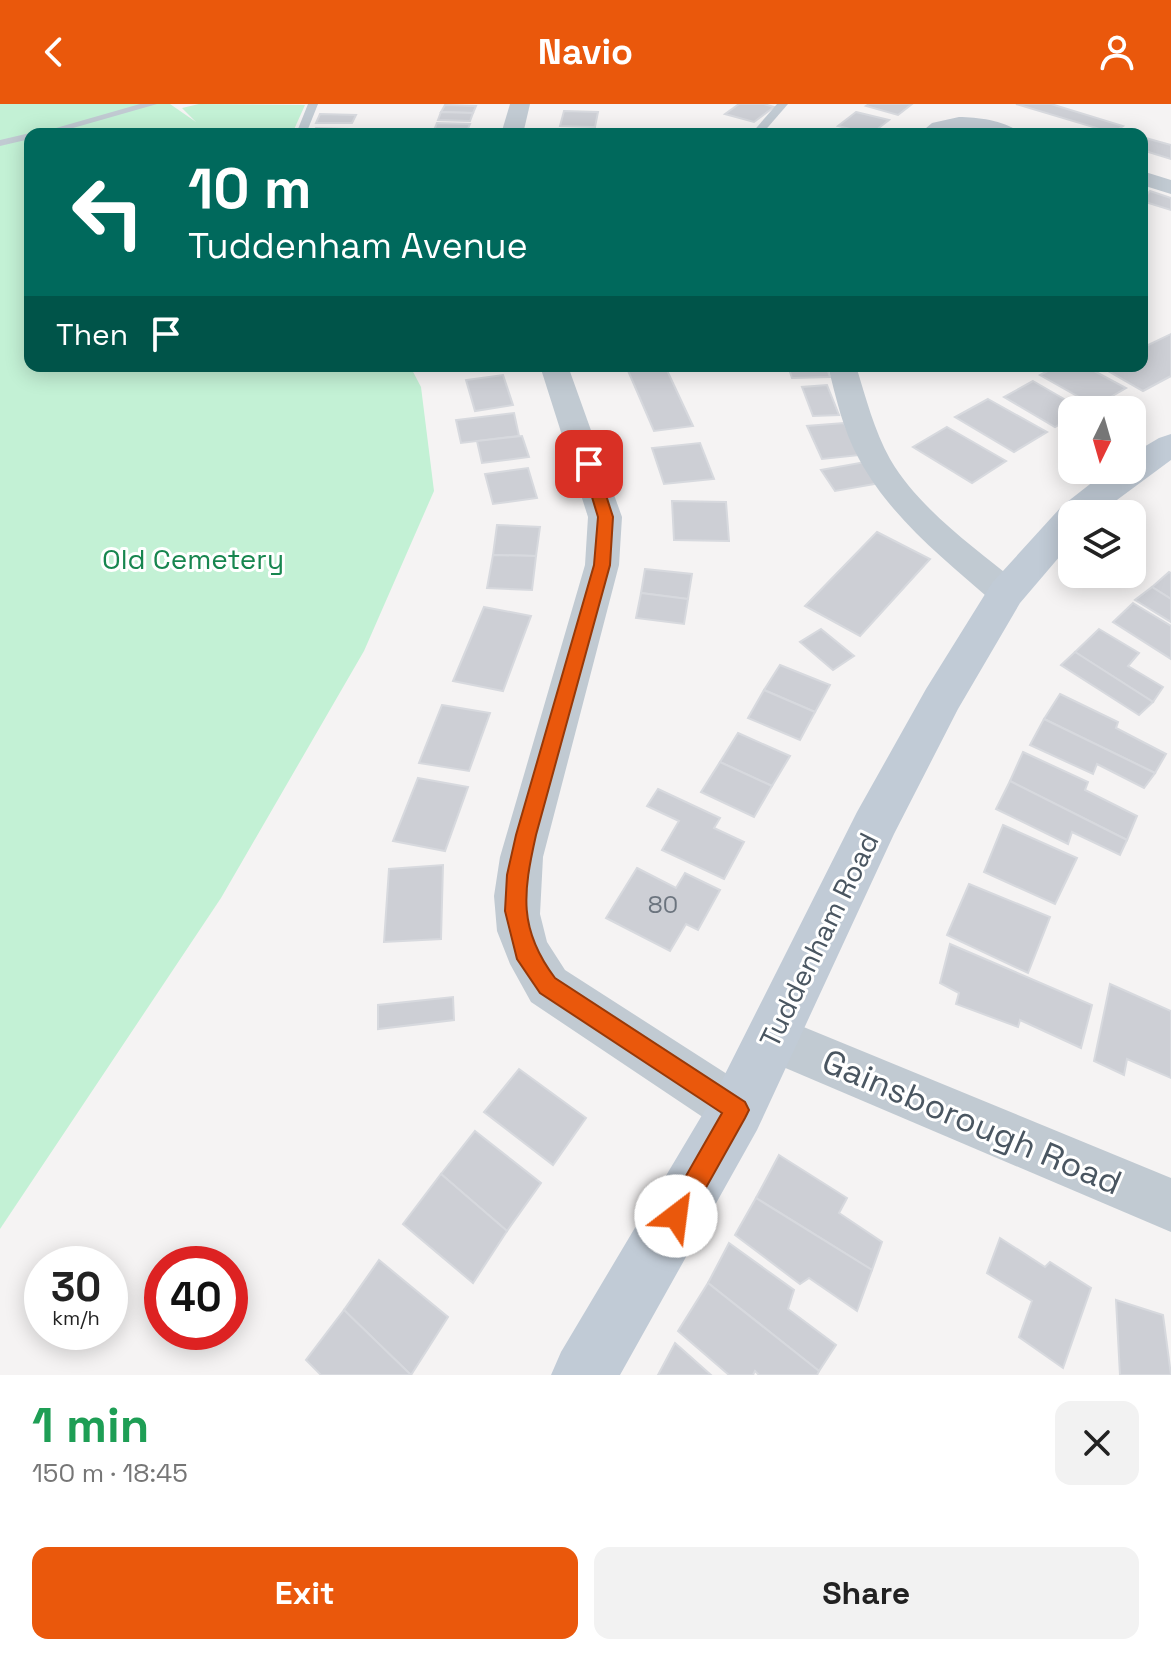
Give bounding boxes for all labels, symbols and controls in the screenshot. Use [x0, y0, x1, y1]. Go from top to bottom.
text: Navio [538, 29, 633, 75]
icon: back [32, 30, 76, 74]
icon: person [1095, 30, 1139, 74]
text: 10 m [188, 153, 312, 224]
icon: left [56, 160, 160, 264]
text: Tuddenham Avenue [188, 223, 528, 269]
icon: arrive [144, 312, 188, 356]
text: Then [56, 315, 128, 354]
north arrow [1058, 396, 1146, 484]
map controls [1058, 396, 1146, 588]
pin [555, 430, 623, 498]
icon: arrive [567, 442, 611, 486]
button: layers [1058, 500, 1146, 588]
park label: Old Cemetery [102, 541, 284, 577]
street label: Tuddenham Road [751, 827, 887, 1053]
house number: 80 [648, 889, 678, 920]
street label: Gainsborough Road [816, 1040, 1128, 1204]
position arrow [634, 1174, 718, 1258]
speed limit sign: 40 [144, 1246, 248, 1350]
text: 30 [51, 1262, 101, 1313]
text: km/h [52, 1305, 100, 1331]
text: 1 min [32, 1395, 149, 1456]
button: close [1055, 1401, 1139, 1485]
text: 150 m · 18:45 [32, 1456, 188, 1490]
button: Exit [32, 1547, 578, 1639]
button: Share [594, 1547, 1139, 1639]

